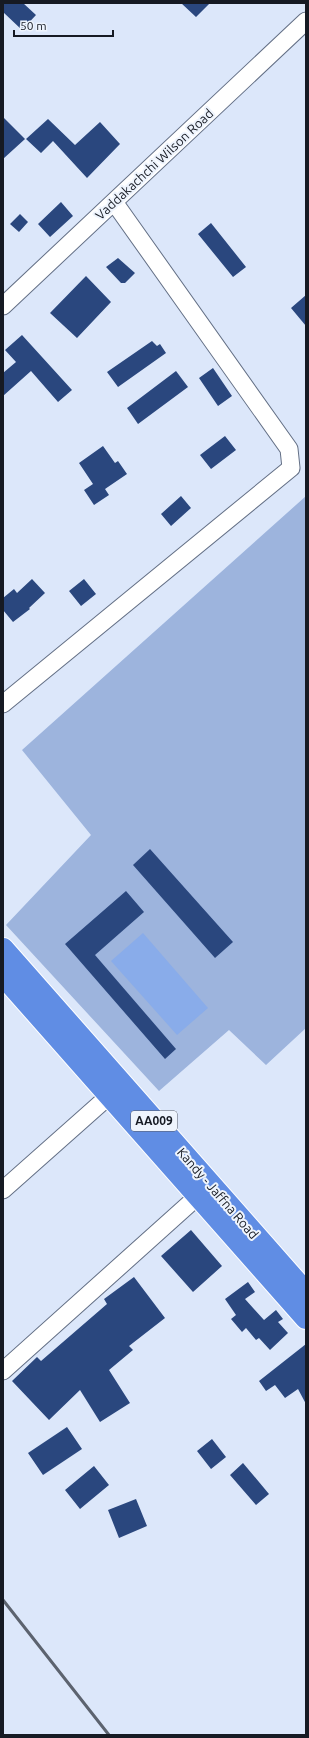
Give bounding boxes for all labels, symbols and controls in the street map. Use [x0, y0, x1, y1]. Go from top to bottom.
scale bar [14, 12, 113, 38]
text: 50 m [20, 19, 47, 32]
street label: Vaddakachchi Wilson Road [92, 106, 216, 222]
road number: AA009 [131, 1111, 177, 1131]
street label: Kandy - Jaffna Road [175, 1145, 261, 1241]

